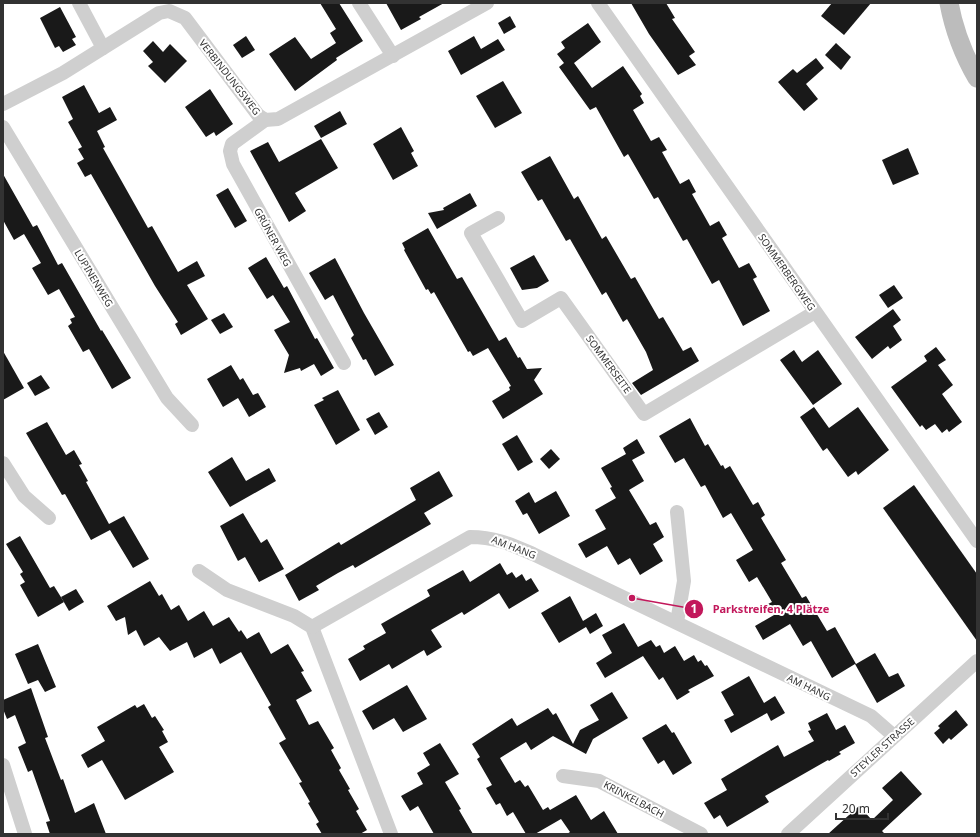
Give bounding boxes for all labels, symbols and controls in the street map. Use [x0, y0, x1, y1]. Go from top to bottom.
street label: VERBINDUNGSWEG [196, 36, 264, 118]
street label: GRÜNER WEG [251, 205, 295, 269]
street label: SOMMERBERGWEG [755, 231, 819, 313]
street label: LUPINENWEG [71, 247, 117, 309]
street label: SOMMERSEITE [583, 332, 635, 396]
street label: AM HANG [490, 532, 538, 562]
callout: Parkstreifen, 4 Plätze [684, 597, 837, 620]
text: 1 [691, 600, 697, 617]
text: Parkstreifen, 4 Plätze [713, 601, 830, 616]
street label: AM HANG [785, 670, 833, 704]
street label: STEYLER STRASSE [847, 714, 917, 780]
street label: KRINKELBACH [601, 777, 667, 821]
scale bar [836, 795, 888, 821]
text: 20 m [842, 800, 870, 817]

